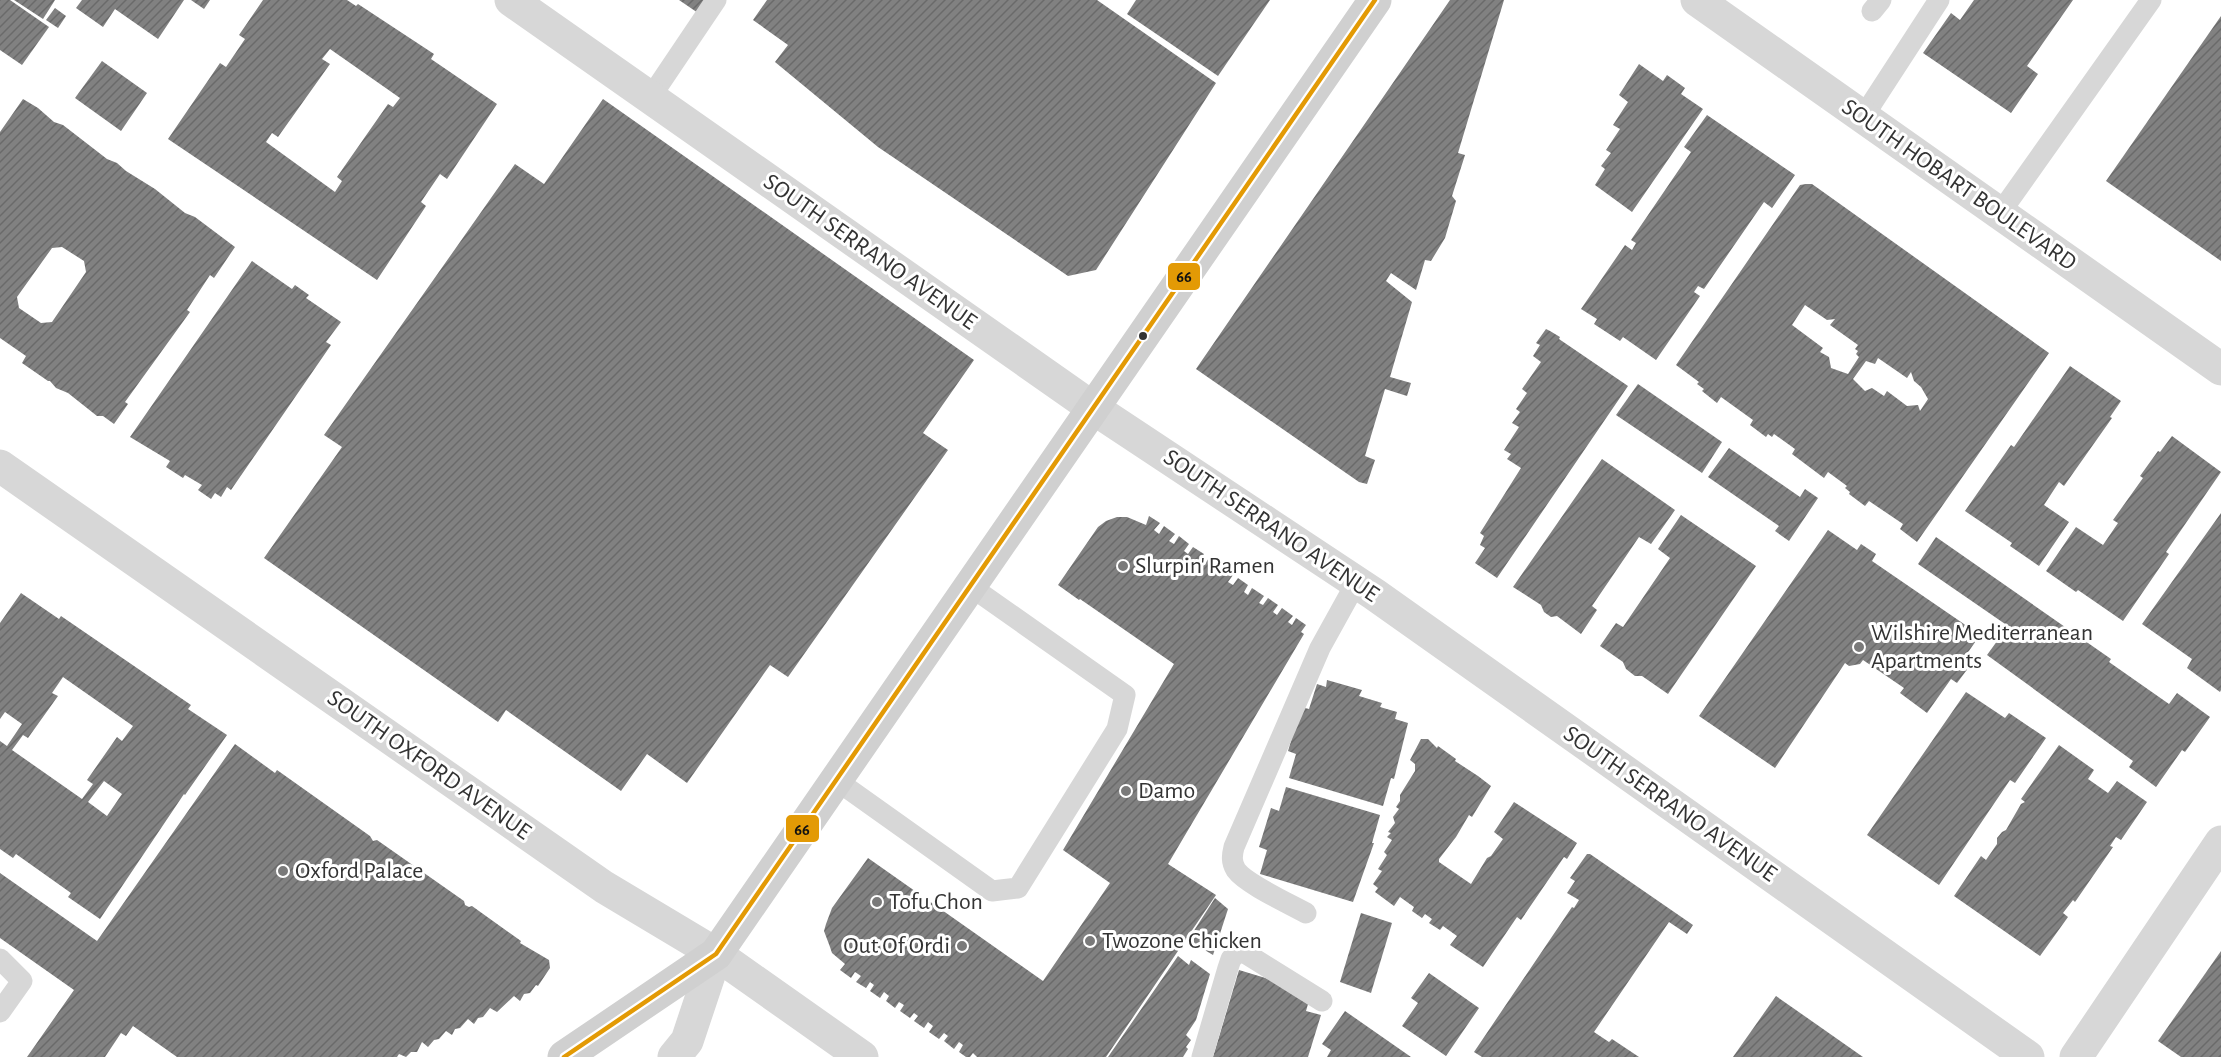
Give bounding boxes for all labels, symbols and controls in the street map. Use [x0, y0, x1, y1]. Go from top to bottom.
street label: SOUTH HOBART BOULEVARD [1837, 95, 2081, 275]
street label: SOUTH SERRANO AVENUE [759, 169, 981, 335]
line badge: 66 [1167, 262, 1201, 291]
text: 66 [1176, 269, 1192, 285]
unlabelled marker [1137, 330, 1149, 342]
street label: SOUTH SERRANO AVENUE [1159, 445, 1383, 607]
place label: Slurpin' Ramen [1135, 554, 1275, 578]
marker: Slurpin' Ramen [1116, 559, 1130, 573]
place label: Wilshire Mediterranean Apartments [1871, 621, 2093, 673]
marker: Wilshire Mediterranean Apartments [1852, 640, 1866, 654]
street label: SOUTH OXFORD AVENUE [323, 686, 536, 845]
street label: SOUTH SERRANO AVENUE [1559, 721, 1781, 887]
place label: Damo [1138, 779, 1195, 803]
marker: Damo [1119, 784, 1133, 798]
line badge: 66 [785, 814, 820, 843]
text: 66 [794, 822, 810, 838]
place label: Oxford Palace [295, 859, 423, 883]
marker: Oxford Palace [276, 864, 290, 878]
place label: Tofu Chon [889, 890, 983, 914]
marker: Tofu Chon [870, 895, 884, 909]
place label: Twozone Chicken [1102, 929, 1262, 953]
place label: Out Of Ordi [843, 934, 950, 958]
marker: Twozone Chicken [1083, 934, 1097, 948]
marker: Out Of Ordi [955, 939, 969, 953]

